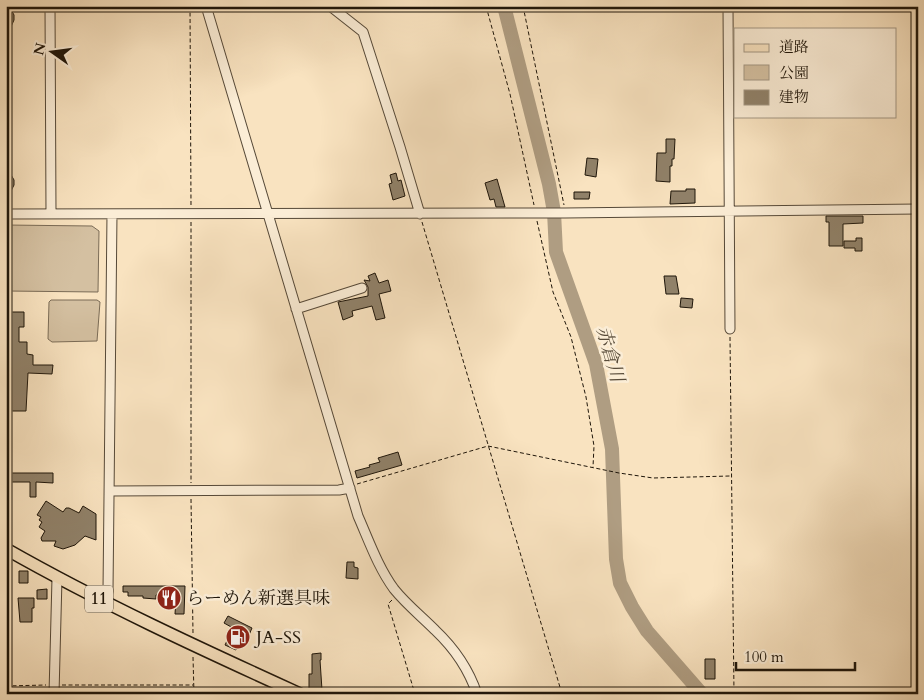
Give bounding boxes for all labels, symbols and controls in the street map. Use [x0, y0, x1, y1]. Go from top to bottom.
north arrow [28, 28, 78, 78]
legend [734, 28, 896, 118]
text: 道路 [779, 37, 809, 57]
text: N [29, 41, 51, 57]
text: 公園 [779, 63, 809, 83]
text: 建物 [779, 87, 809, 107]
water label: 赤倉川 [590, 323, 631, 387]
restaurant icon: らーめん新選具味 [156, 585, 182, 611]
road number: 11 [85, 586, 113, 612]
place label: らーめん新選具味 [186, 586, 330, 611]
fuel station icon: JA-SS [225, 624, 251, 650]
place label: JA-SS [253, 625, 301, 650]
scale bar [736, 640, 855, 672]
text: 100 m [744, 647, 784, 667]

